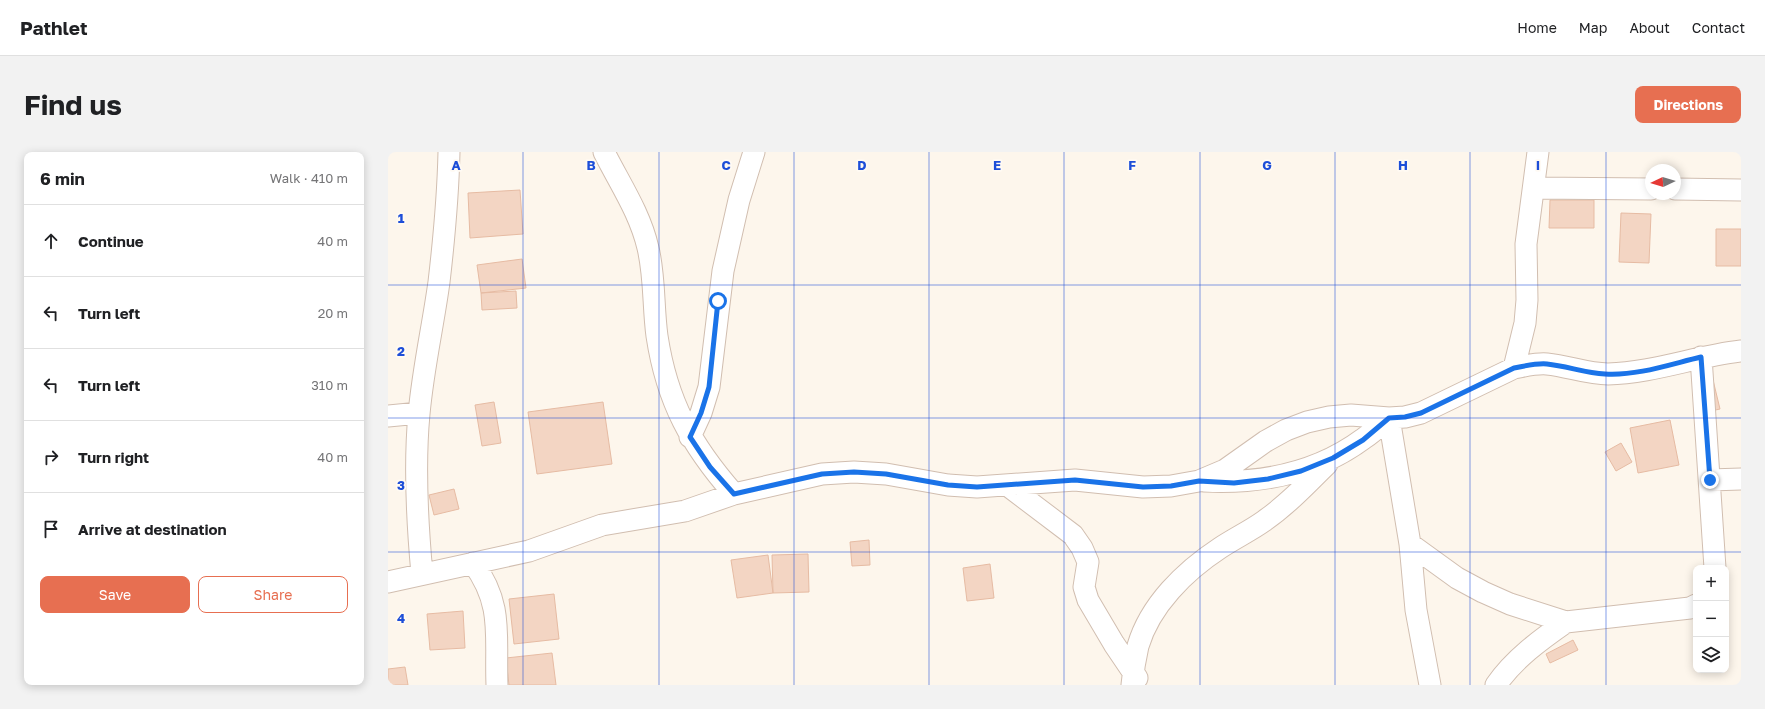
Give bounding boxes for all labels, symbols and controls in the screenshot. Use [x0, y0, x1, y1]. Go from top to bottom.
text: Pathlet [20, 16, 88, 39]
text: Home [1517, 19, 1557, 36]
text: Map [1579, 19, 1607, 36]
text: About [1629, 19, 1670, 36]
text: Contact [1692, 19, 1745, 36]
button: Directions [1635, 86, 1741, 123]
text: Find us [24, 88, 122, 121]
text: A [451, 157, 461, 173]
text: B [586, 157, 596, 173]
text: C [721, 157, 731, 173]
text: D [857, 157, 867, 173]
text: E [993, 157, 1001, 173]
text: F [1128, 157, 1136, 173]
text: G [1262, 157, 1272, 173]
text: H [1398, 157, 1408, 173]
text: I [1536, 157, 1540, 173]
north arrow [1645, 164, 1681, 200]
text: 6 min [40, 168, 85, 189]
text: Walk · 410 m [270, 170, 348, 186]
text: 1 [398, 210, 405, 226]
icon: ahead [40, 230, 62, 252]
text: Continue [78, 232, 144, 250]
text: 40 m [317, 233, 348, 249]
route start [709, 292, 727, 310]
icon: left [40, 302, 62, 324]
text: Turn left [78, 304, 140, 322]
text: 20 m [318, 305, 348, 321]
text: 2 [397, 343, 405, 359]
icon: left [40, 374, 62, 396]
text: Turn left [78, 376, 140, 394]
text: 310 m [311, 377, 348, 393]
icon: right [40, 446, 62, 468]
text: Turn right [78, 448, 149, 466]
text: 40 m [317, 449, 348, 465]
route end [1701, 471, 1719, 489]
text: 3 [397, 477, 405, 493]
icon: arrive [40, 518, 62, 540]
text: Arrive at destination [78, 520, 227, 538]
map controls [1693, 565, 1729, 673]
button: + [1693, 565, 1729, 601]
button: Save [40, 576, 190, 613]
button: Share [198, 576, 348, 613]
button: − [1693, 601, 1729, 637]
text: 4 [397, 610, 405, 626]
button: layers [1693, 637, 1729, 673]

